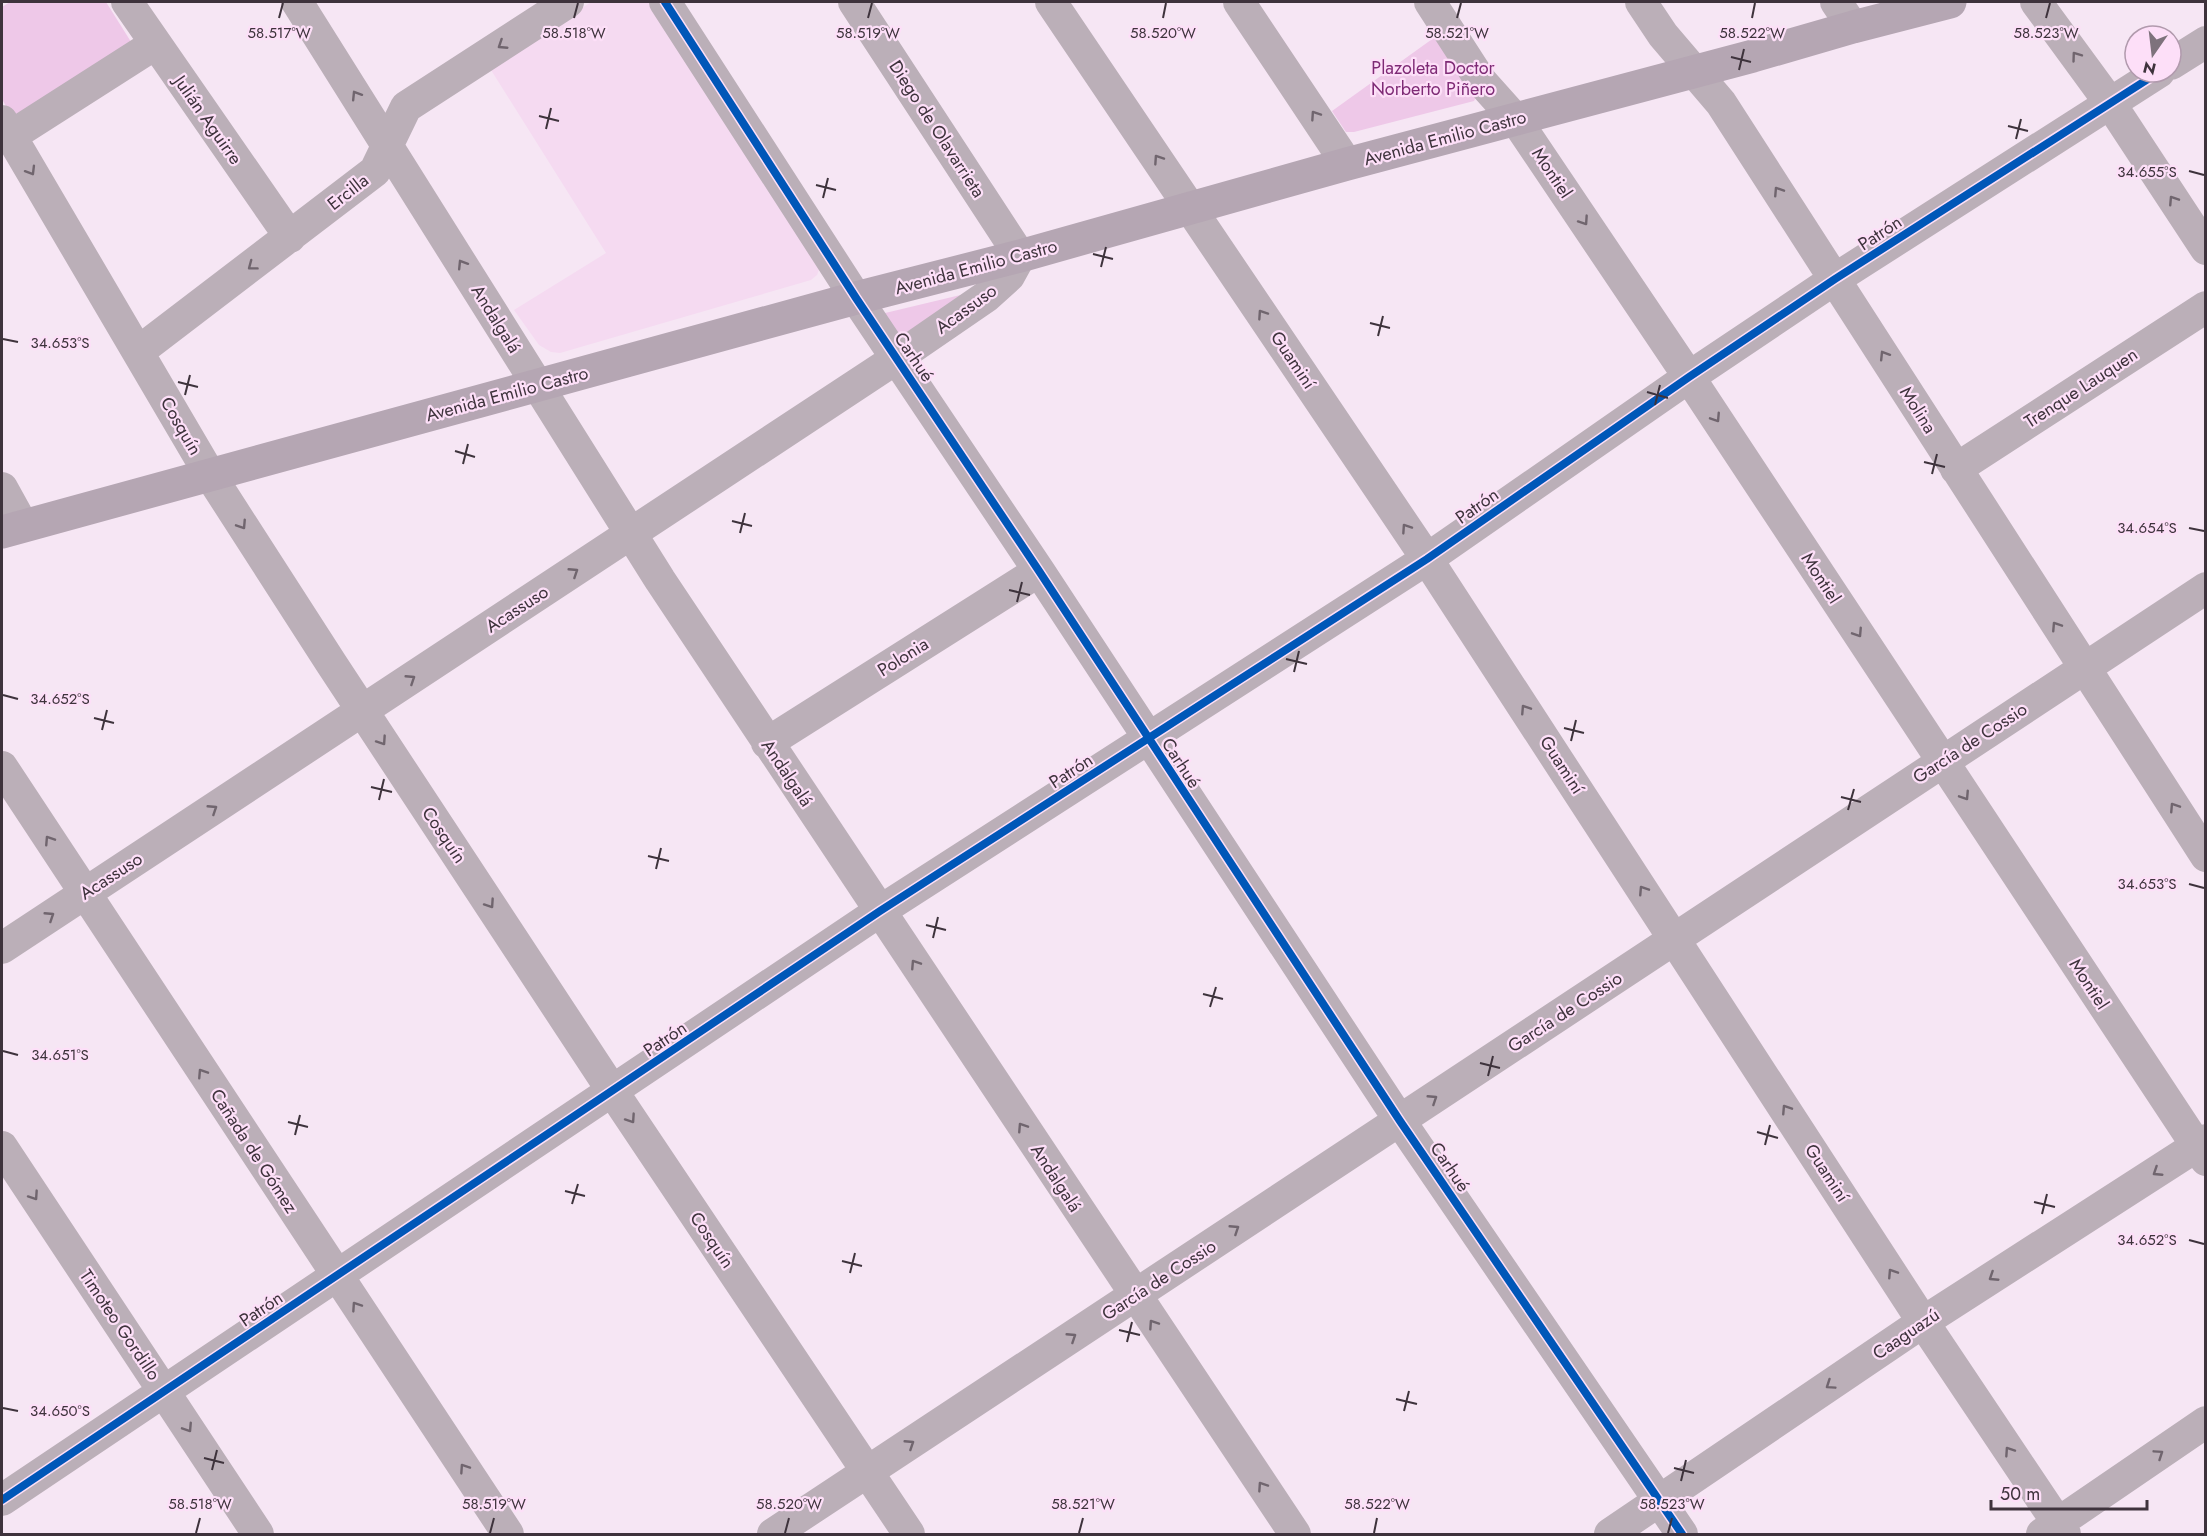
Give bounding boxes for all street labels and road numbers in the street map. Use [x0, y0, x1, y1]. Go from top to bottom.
street label: Diego de Olavarrieta [883, 55, 991, 203]
street label: Julián Aguirre [166, 68, 248, 170]
street label: Avenida Emilio Castro [1361, 104, 1529, 172]
street label: Montiel [1525, 142, 1579, 204]
street label: Ercilla [322, 168, 374, 216]
street label: Patrón [1853, 209, 1907, 257]
street label: Avenida Emilio Castro [892, 233, 1060, 301]
street label: Acassuso [930, 278, 1002, 340]
street label: Andalgalá [465, 280, 527, 358]
street label: Guaminí [1264, 326, 1323, 395]
street label: Carhué [888, 327, 940, 387]
street label: Trenque Lauquen [2019, 342, 2143, 434]
street label: Avenida Emilio Castro [423, 360, 591, 428]
street label: Molina [1893, 381, 1943, 439]
street label: Cosquín [154, 392, 208, 460]
street label: Patrón [1450, 482, 1504, 530]
street label: Montiel [1795, 547, 1847, 609]
street label: Acassuso [480, 579, 554, 639]
street label: Polonia [872, 631, 934, 683]
street label: García de Cossio [1908, 696, 2033, 790]
street label: Guaminí [1533, 731, 1591, 800]
street label: Carhué [1155, 733, 1207, 793]
street label: Andalgalá [755, 734, 819, 812]
street label: Patrón [1044, 747, 1098, 795]
street label: Cosquín [416, 802, 472, 868]
street label: Acassuso [74, 846, 148, 906]
street label: Montiel [2063, 953, 2115, 1015]
street label: García de Cossio [1503, 965, 1628, 1059]
street label: Patrón [638, 1015, 692, 1063]
street label: Cañada de Gómez [204, 1084, 304, 1219]
street label: Carhué [1424, 1137, 1476, 1197]
street label: Andalgalá [1024, 1139, 1088, 1217]
street label: Guaminí [1798, 1139, 1856, 1208]
street label: Cosquín [684, 1207, 740, 1273]
street label: García de Cossio [1097, 1233, 1222, 1327]
street label: Timoteo Gordillo [73, 1264, 167, 1386]
street label: Patrón [234, 1285, 288, 1333]
street label: Caaguazú [1867, 1302, 1945, 1366]

